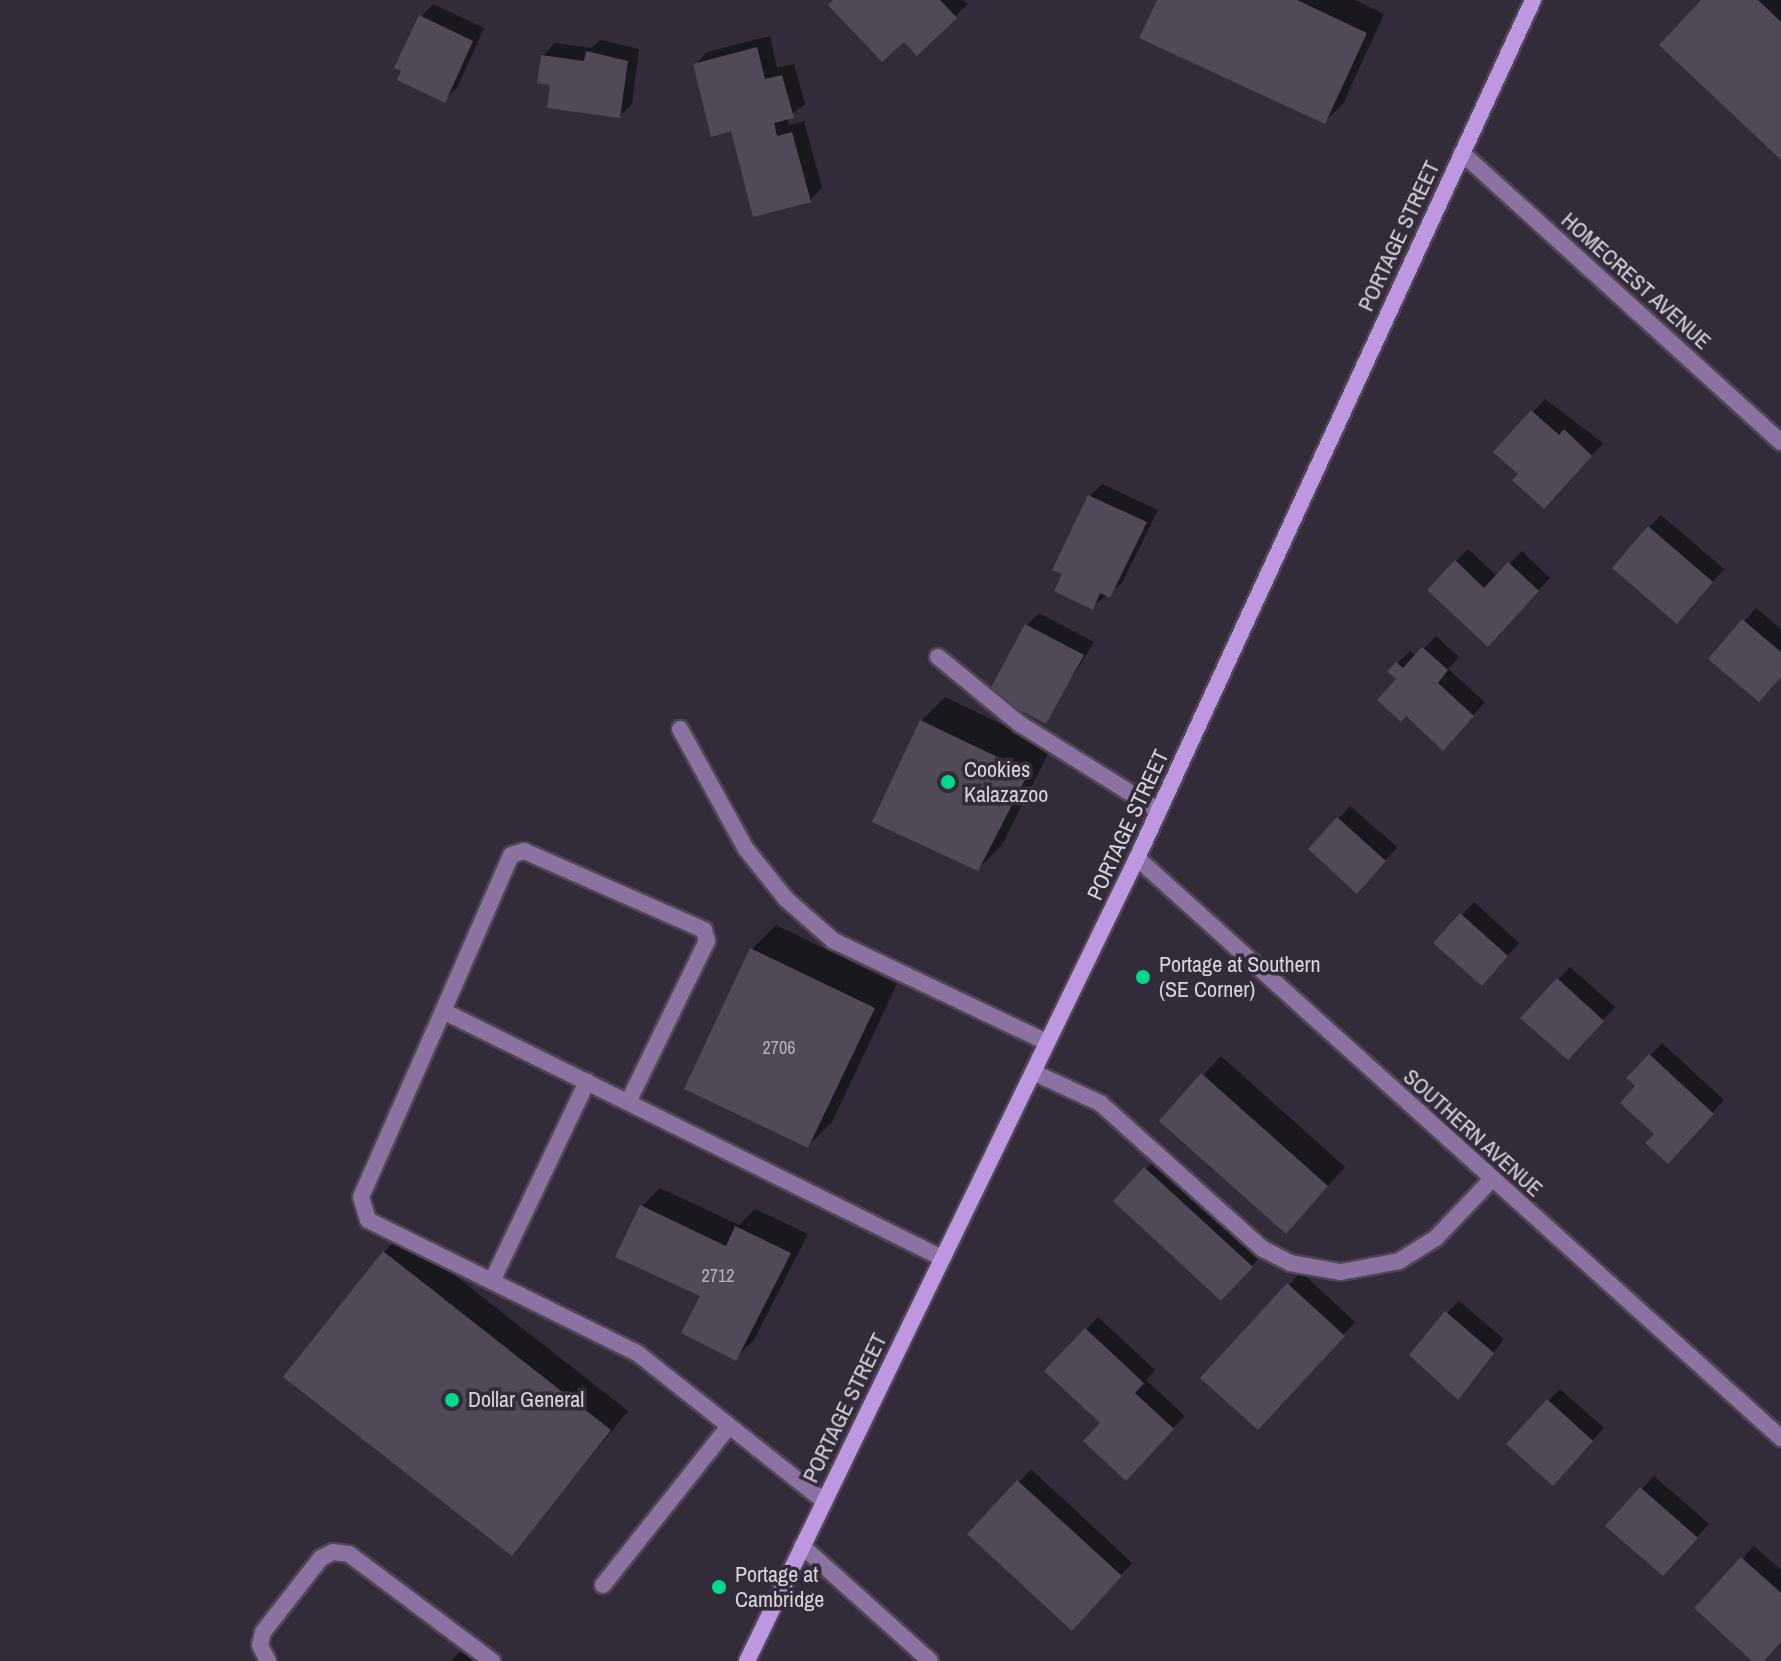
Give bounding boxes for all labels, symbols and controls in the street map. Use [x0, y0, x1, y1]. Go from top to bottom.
street label: PORTAGE STREET [1353, 157, 1445, 315]
street label: HOMECREST AVENUE [1555, 207, 1717, 355]
street label: PORTAGE STREET [1082, 746, 1174, 904]
place label: Cookies Kalazazoo [964, 756, 1048, 808]
marker: Cookies Kalazazoo [939, 773, 957, 791]
place label: Portage at Southern (SE Corner) [1159, 951, 1320, 1002]
marker: Portage at Southern (SE Corner) [1134, 968, 1152, 986]
house number: 2706 [763, 1037, 795, 1059]
street label: SOUTHERN AVENUE [1398, 1063, 1548, 1203]
house number: 2712 [702, 1265, 734, 1287]
street label: PORTAGE STREET [797, 1329, 893, 1487]
place label: Dollar General [468, 1387, 584, 1413]
marker: Dollar General [443, 1391, 461, 1409]
place label: Portage at Cambridge [735, 1561, 824, 1612]
marker: Portage at Cambridge [710, 1578, 728, 1596]

